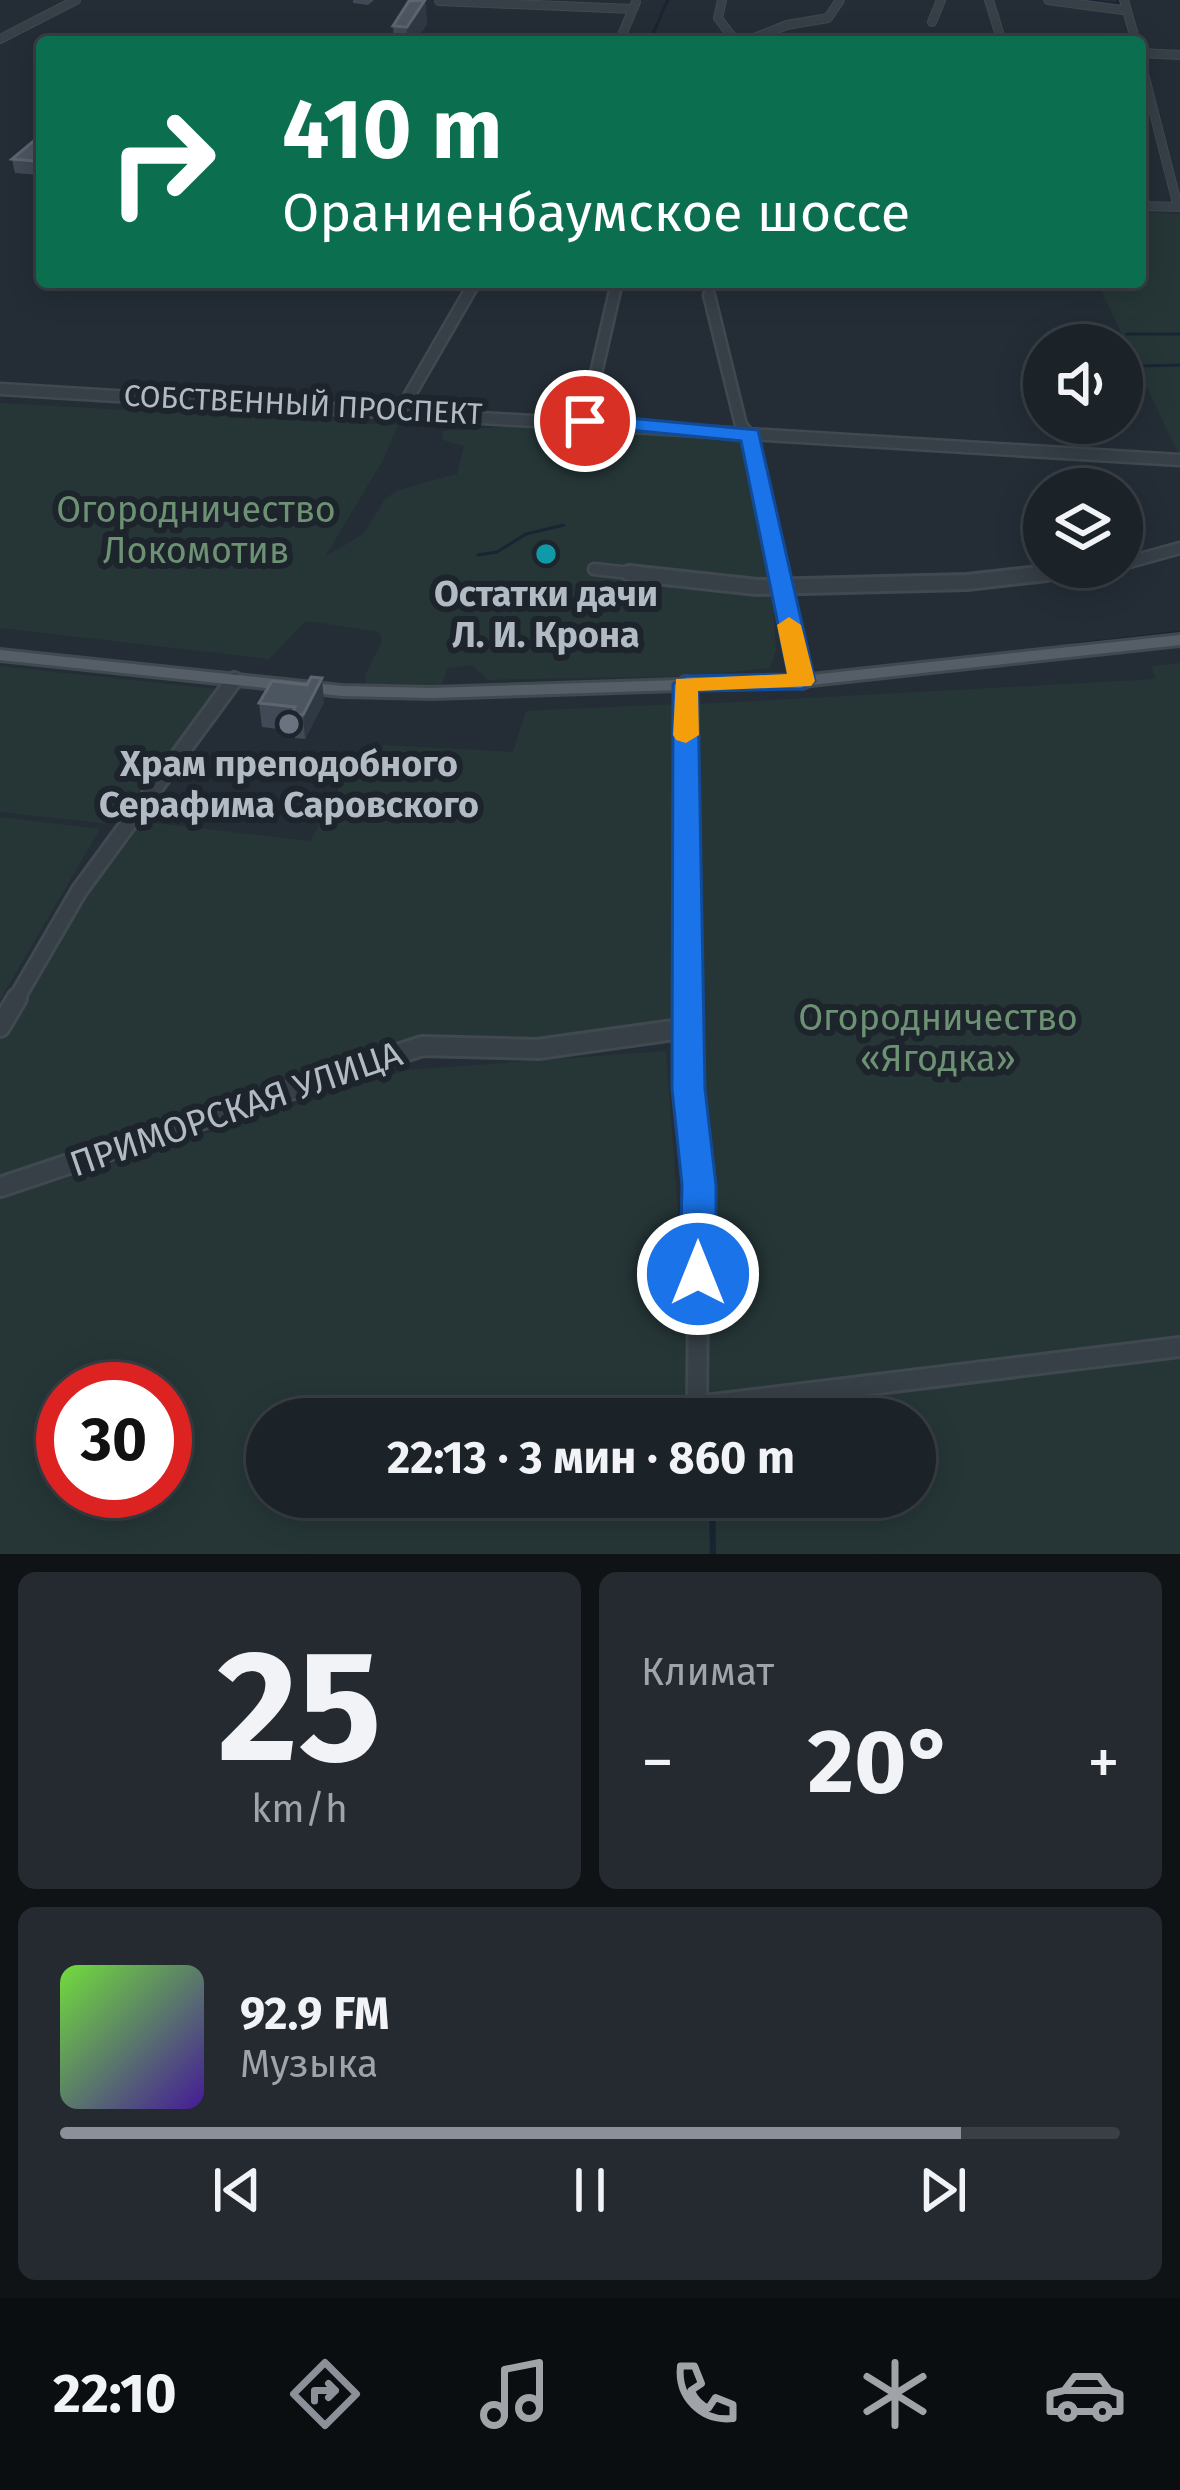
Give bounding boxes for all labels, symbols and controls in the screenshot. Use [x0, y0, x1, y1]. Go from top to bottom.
text: 410 m [282, 79, 502, 180]
icon: right [84, 84, 240, 240]
text: Ораниенбаумское шоссе [282, 181, 910, 245]
map controls [1023, 324, 1143, 588]
button: sound [1023, 324, 1143, 444]
pin [534, 370, 636, 472]
street label: СОБСТВЕННЫЙ ПРОСПЕКТ [123, 378, 484, 432]
icon: arrive [552, 388, 618, 454]
button: layers [1023, 468, 1143, 588]
park label: Огородничество Локомотив [56, 488, 336, 573]
marker: Остатки дачи Л. И. Крона [533, 541, 559, 567]
place label: Остатки дачи Л. И. Крона [434, 572, 658, 657]
marker: Храм преподобного Серафима Саровского [276, 711, 302, 737]
place label: Храм преподобного Серафима Саровского [99, 742, 479, 827]
park label: Огородничество «Ягодка» [798, 996, 1078, 1081]
street label: ПРИМОРСКАЯ УЛИЦА [64, 1031, 408, 1186]
position arrow [635, 1211, 761, 1337]
speed limit sign: 30 [36, 1362, 192, 1518]
text: 22:13 · 3 мин · 860 m [387, 1431, 795, 1485]
text: 25 [217, 1614, 382, 1801]
text: Климат [641, 1649, 774, 1695]
text: 20° [807, 1708, 954, 1816]
text: − [641, 1723, 674, 1802]
text: + [1087, 1723, 1120, 1802]
text: km/h [251, 1786, 348, 1832]
text: 92.9 FM [240, 1987, 389, 2041]
text: Музыка [240, 2041, 378, 2087]
icon: previous [204, 2157, 270, 2223]
icon: pause [557, 2157, 623, 2223]
icon: next [910, 2157, 976, 2223]
icon: directions [283, 2352, 367, 2436]
icon: music [473, 2352, 557, 2436]
icon: phone [663, 2352, 747, 2436]
icon: climate [853, 2352, 937, 2436]
icon: car [1043, 2352, 1127, 2436]
text: 22:10 [53, 2362, 177, 2426]

